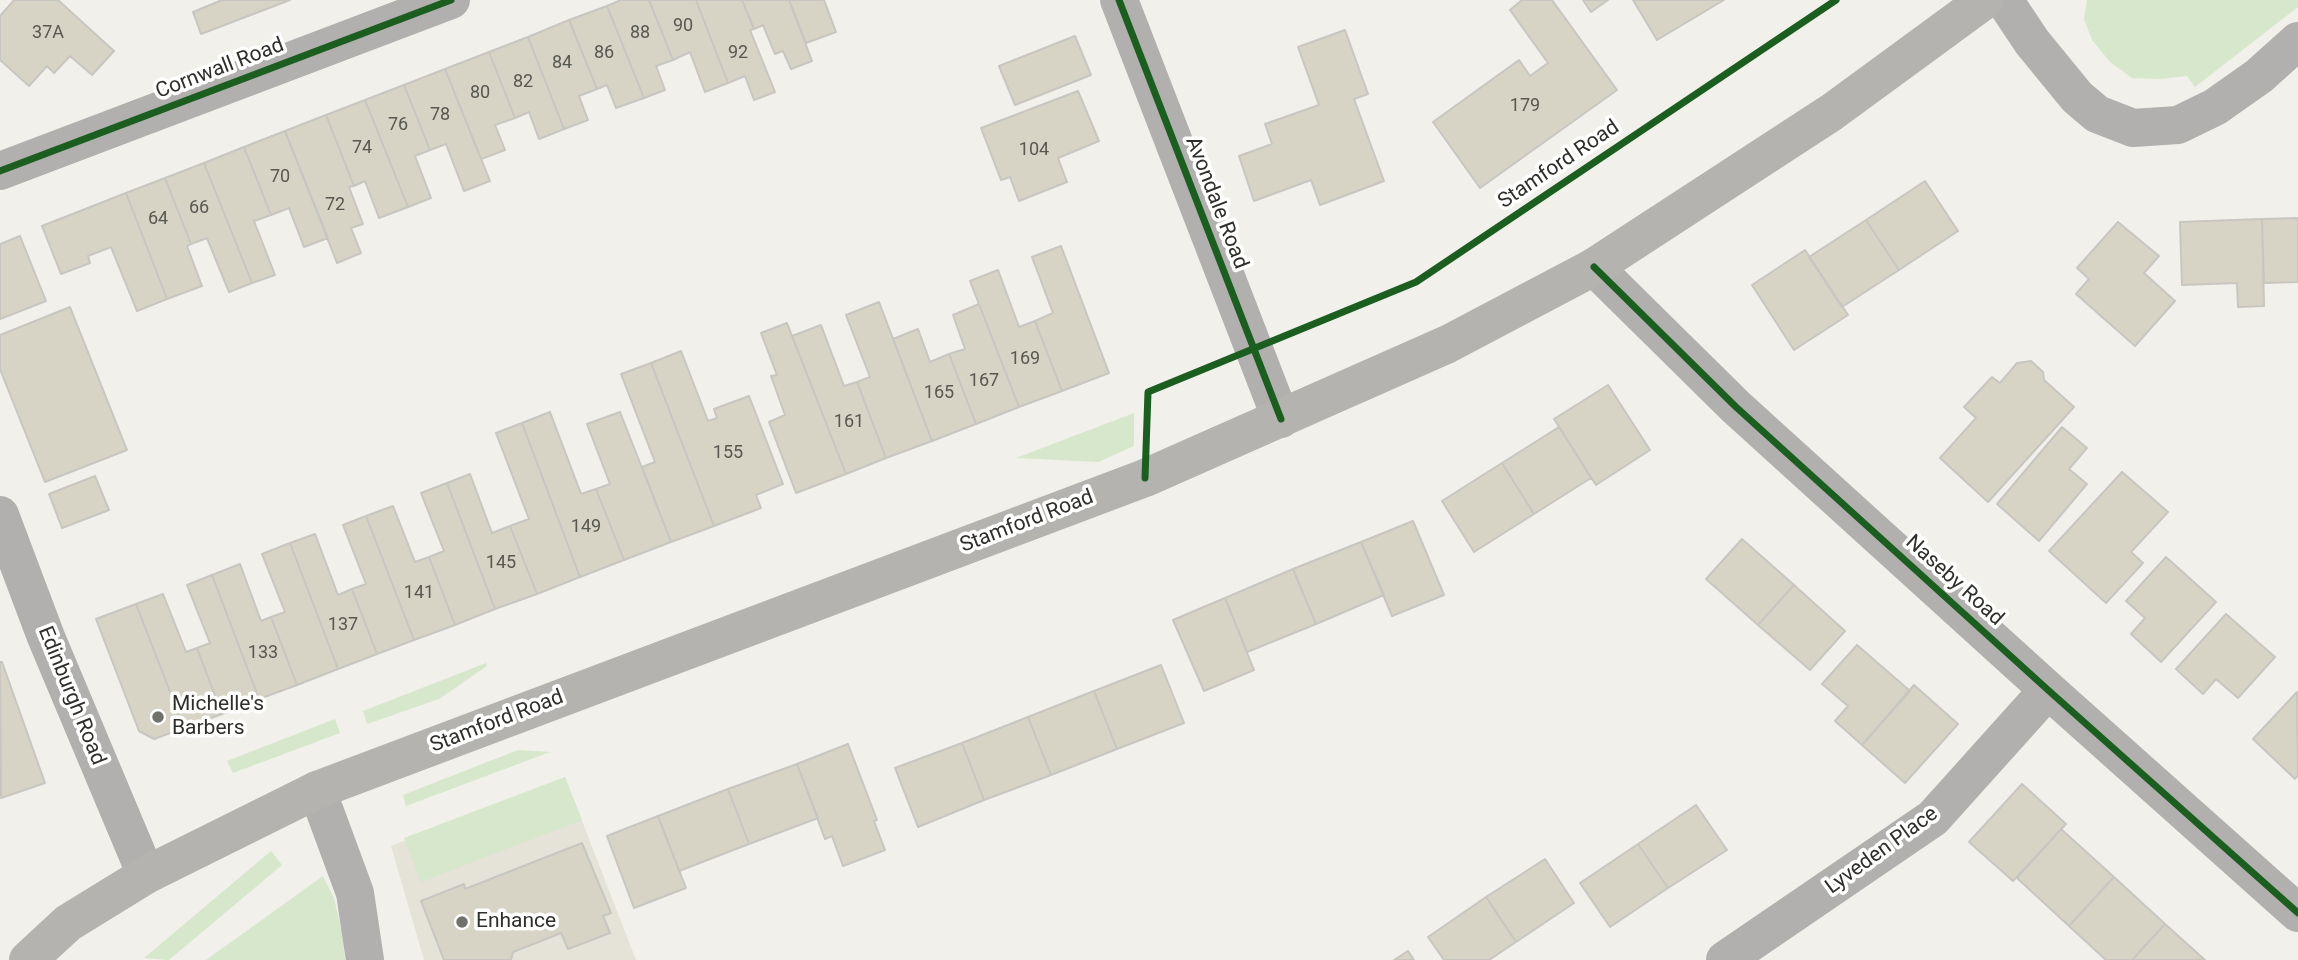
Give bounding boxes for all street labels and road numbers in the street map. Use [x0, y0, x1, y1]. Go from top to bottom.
street label: Cornwall Road [152, 33, 288, 105]
street label: Stamford Road [1494, 115, 1624, 215]
street label: Avondale Road [1179, 133, 1253, 273]
street label: Stamford Road [957, 485, 1097, 559]
street label: Naseby Road [1900, 530, 2008, 632]
street label: Edinburgh Road [32, 623, 110, 769]
street label: Stamford Road [427, 685, 567, 759]
street label: Lyveden Place [1821, 802, 1943, 900]

